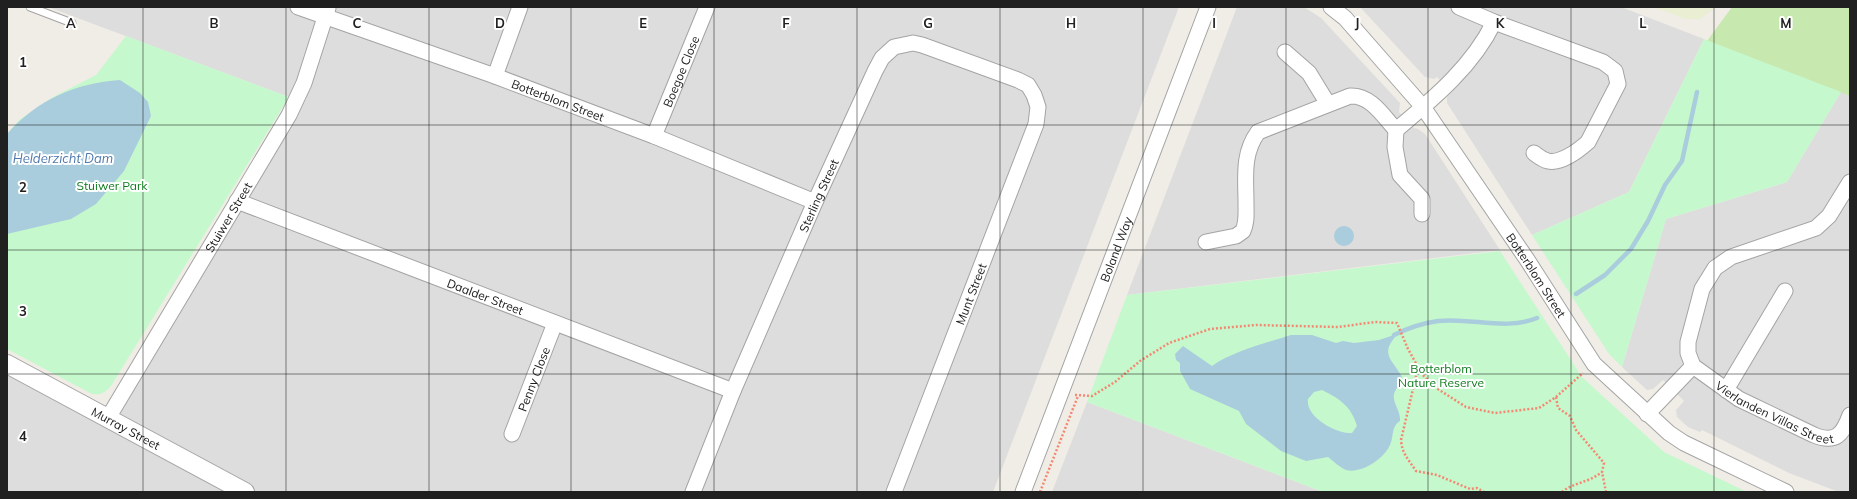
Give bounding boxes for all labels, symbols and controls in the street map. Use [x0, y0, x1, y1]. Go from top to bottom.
text: A [66, 15, 76, 31]
text: B [210, 15, 219, 31]
text: C [353, 15, 362, 31]
text: D [495, 15, 505, 31]
text: E [639, 15, 647, 31]
text: F [782, 15, 790, 31]
text: G [923, 15, 933, 31]
text: H [1066, 15, 1076, 31]
text: I [1212, 15, 1216, 31]
text: J [1355, 15, 1359, 31]
text: K [1496, 15, 1506, 31]
text: L [1639, 15, 1647, 31]
text: M [1780, 15, 1792, 31]
street label: Boegoe Close [659, 33, 702, 109]
text: 1 [19, 54, 27, 70]
street label: Botterblom Street [509, 75, 606, 124]
water label: Helderzicht Dam [13, 150, 113, 166]
street label: Sterling Street [795, 156, 841, 234]
park label: Stuiwer Park [76, 178, 148, 193]
text: 2 [19, 179, 27, 195]
street label: Stuiwer Street [201, 179, 255, 255]
street label: Boland Way [1096, 214, 1135, 284]
street label: Botterblom Street [1504, 230, 1570, 320]
street label: Munt Street [952, 261, 990, 327]
street label: Daalder Street [445, 275, 526, 318]
text: 3 [19, 303, 27, 319]
street label: Penny Close [514, 345, 553, 413]
park label: Botterblom Nature Reserve [1398, 361, 1484, 390]
street label: Vierlanden Villas Street [1713, 377, 1835, 446]
street label: Murray Street [89, 403, 163, 452]
text: 4 [19, 428, 27, 444]

